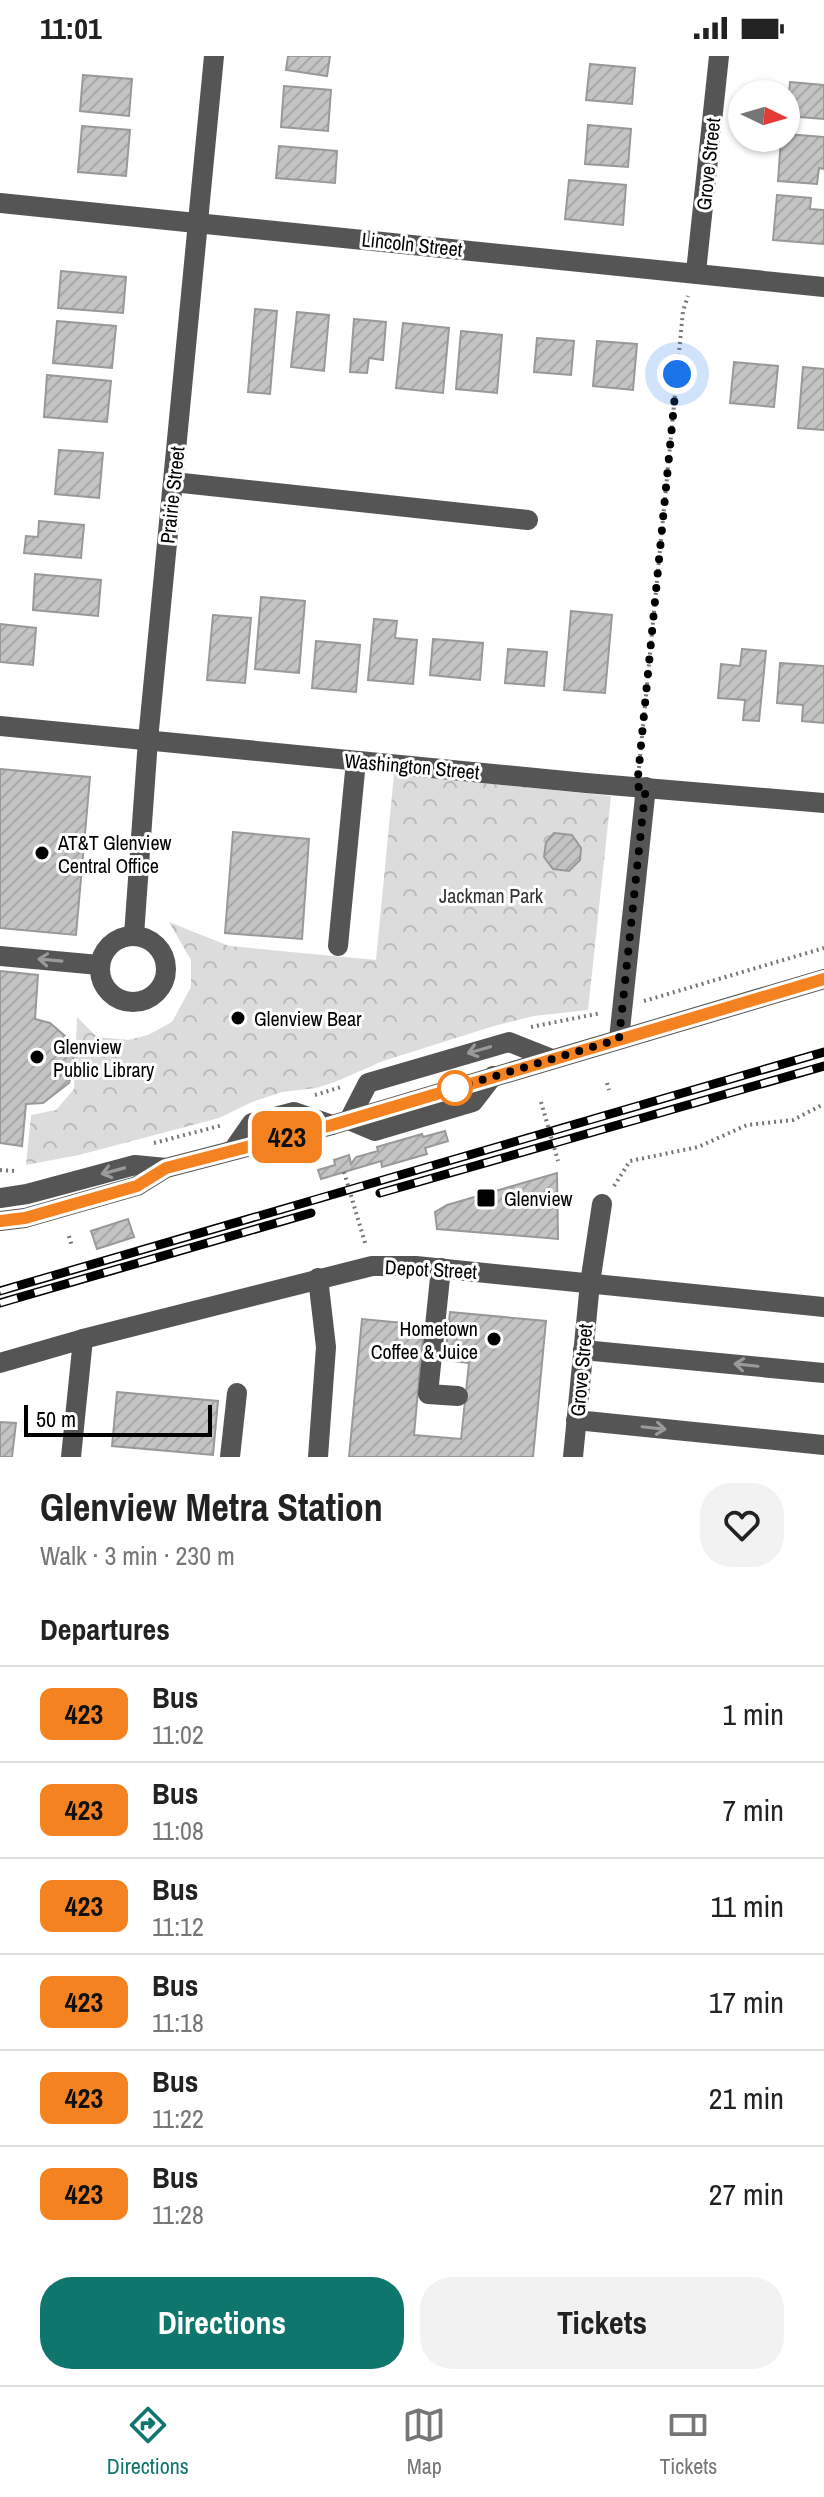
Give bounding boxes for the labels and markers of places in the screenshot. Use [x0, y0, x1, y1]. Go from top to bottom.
place label: AT&T Glenview Central Office [57, 829, 172, 879]
marker: AT&T Glenview Central Office [33, 844, 51, 862]
place label: Glenview Bear [254, 1005, 362, 1032]
marker: Glenview Bear [229, 1009, 247, 1027]
place label: Glenview Public Library [53, 1033, 155, 1083]
marker: Glenview Public Library [28, 1048, 46, 1066]
unlabelled marker [438, 1071, 472, 1105]
place label: Glenview [504, 1185, 573, 1212]
marker: Glenview [475, 1187, 497, 1209]
place label: Hometown Coffee & Juice [371, 1315, 478, 1365]
marker: Hometown Coffee & Juice [485, 1330, 503, 1348]

